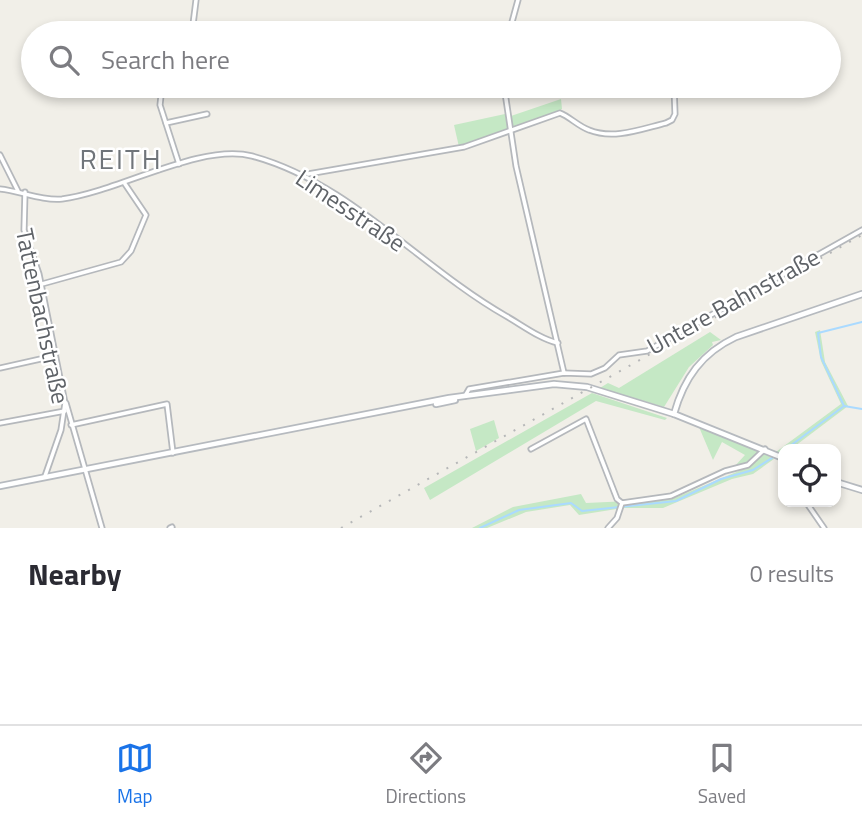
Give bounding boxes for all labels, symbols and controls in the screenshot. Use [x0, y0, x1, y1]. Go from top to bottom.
search box [21, 21, 841, 98]
text: Search here [101, 40, 230, 79]
icon: search [45, 41, 83, 79]
district label: REITH [79, 137, 163, 180]
street label: Limesstraße [289, 160, 413, 260]
street label: Tattenbachstraße [7, 225, 79, 407]
street label: Untere Bahnstraße [640, 239, 826, 363]
map controls [778, 444, 841, 507]
button: locate [778, 444, 841, 507]
text: Nearby [28, 551, 121, 597]
text: 0 results [750, 556, 834, 591]
tab: Map [116, 739, 154, 810]
tab: Directions [386, 739, 466, 810]
tab: Saved [698, 739, 746, 810]

